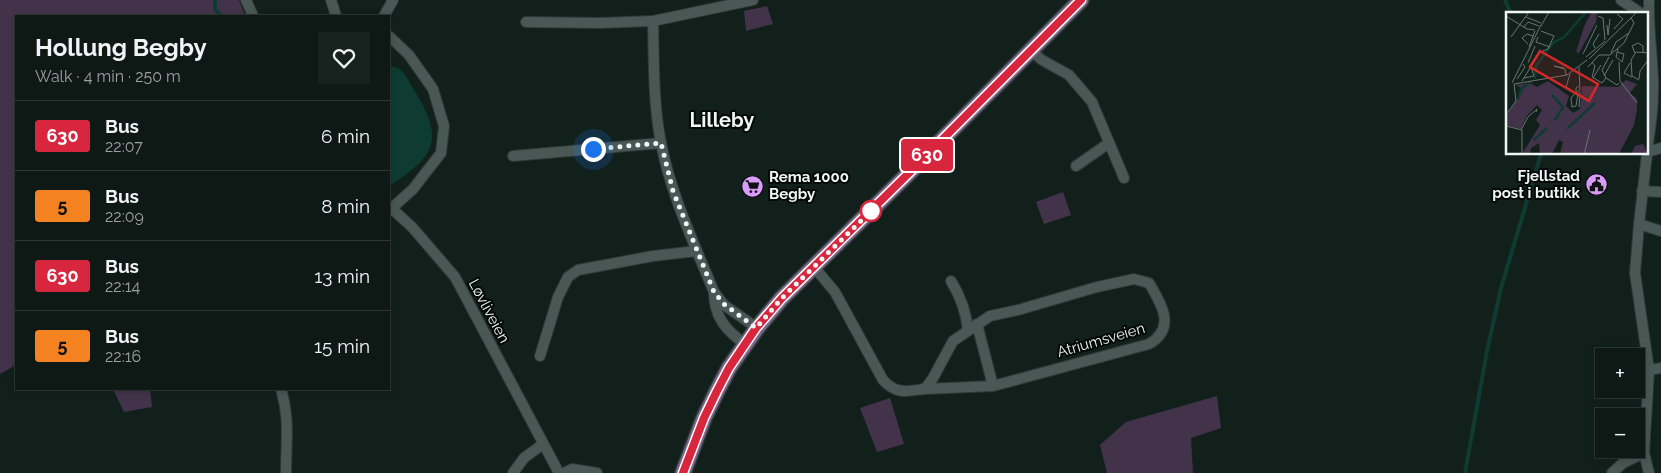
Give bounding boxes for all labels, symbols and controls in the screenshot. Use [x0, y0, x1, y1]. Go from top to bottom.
inset map [1506, 12, 1648, 155]
button: heart [318, 32, 370, 84]
text: Hollung Begby [35, 33, 207, 62]
text: Walk · 4 min · 250 m [35, 67, 181, 86]
district label: Lilleby [690, 108, 754, 132]
text: Bus [105, 115, 139, 137]
text: 630 [47, 125, 78, 146]
text: 6 min [321, 125, 370, 147]
text: 22:07 [105, 137, 143, 156]
your location [581, 137, 606, 162]
line badge: 630 [898, 139, 956, 171]
text: 630 [911, 144, 943, 165]
place label: Fjellstad post i butikk [1492, 167, 1581, 202]
place label: Rema 1000 Begby [769, 168, 849, 203]
public building icon: Fjellstad post i butikk [1584, 173, 1608, 197]
supermarket icon: Rema 1000 Begby [741, 174, 765, 198]
text: Bus [105, 185, 139, 207]
text: 5 [58, 195, 67, 216]
text: 8 min [321, 195, 370, 217]
unlabelled marker [860, 200, 882, 222]
text: 22:09 [105, 207, 144, 226]
text: Bus [105, 255, 139, 277]
text: 630 [47, 265, 78, 286]
text: 13 min [314, 265, 370, 287]
street label: Løvliveien [465, 276, 513, 346]
text: 22:14 [105, 277, 140, 296]
street label: Atriumsveien [1055, 319, 1147, 361]
text: Bus [105, 325, 139, 347]
text: 5 [58, 335, 67, 356]
text: 15 min [314, 335, 370, 357]
text: 22:16 [105, 347, 141, 366]
map controls [1595, 348, 1645, 458]
button: + [1595, 348, 1645, 398]
button: − [1595, 408, 1645, 458]

